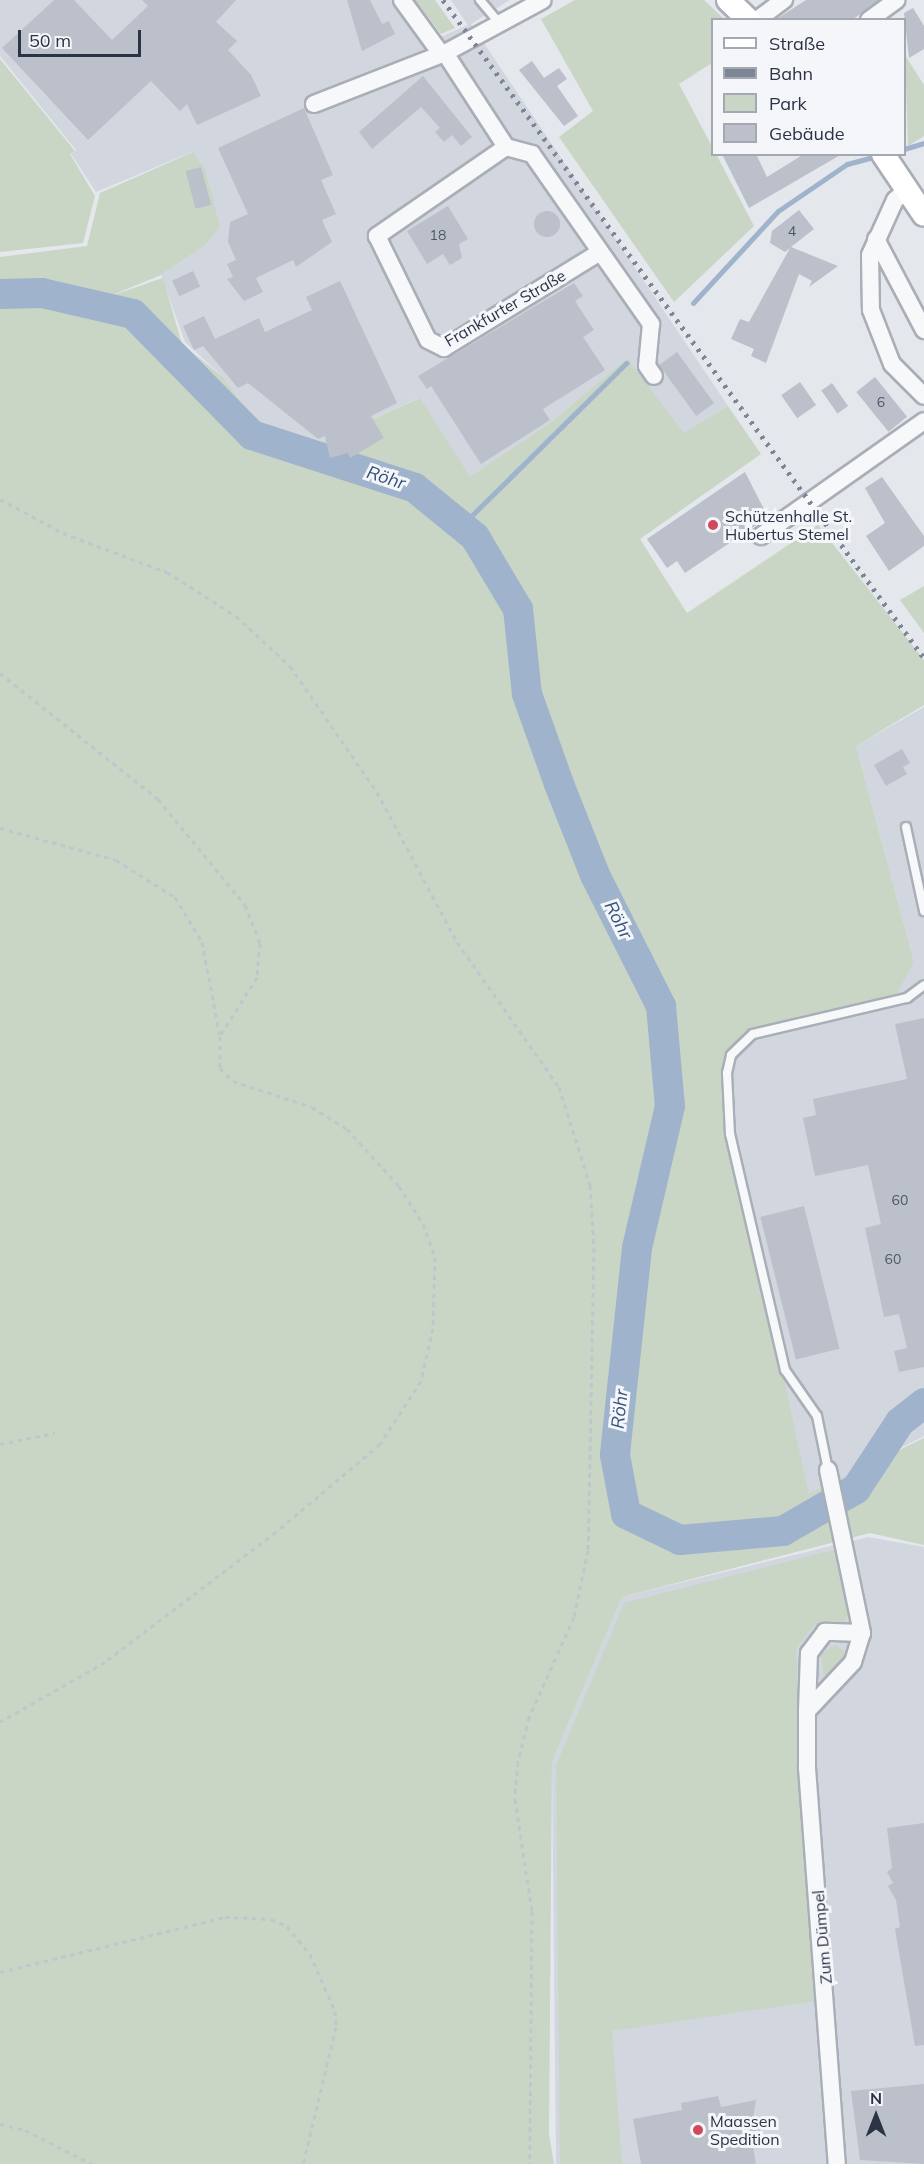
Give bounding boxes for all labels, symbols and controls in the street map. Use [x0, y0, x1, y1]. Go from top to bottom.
scale bar [21, 18, 144, 56]
legend [711, 18, 906, 156]
text: 50 m [29, 29, 71, 52]
text: Straße [769, 32, 825, 55]
text: Bahn [769, 62, 813, 85]
text: Park [769, 92, 807, 115]
text: Gebäude [769, 122, 845, 145]
house number: 4 [788, 223, 796, 239]
house number: 18 [430, 227, 446, 243]
street label: Frankfurter Straße [441, 266, 569, 350]
house number: 6 [877, 394, 885, 410]
water label: Röhr [364, 462, 408, 494]
place label: Schützenhalle St. Hubertus Stemel [725, 506, 852, 544]
marker: Schützenhalle St. Hubertus Stemel [706, 518, 720, 532]
water label: Röhr [599, 897, 637, 943]
house number: 60 [892, 1192, 908, 1208]
house number: 60 [885, 1251, 901, 1267]
water label: Röhr [607, 1388, 633, 1430]
street label: Zum Dümpel [808, 1889, 836, 1985]
north arrow [846, 2086, 906, 2146]
text: N [870, 2088, 882, 2108]
place label: Maassen Spedition [710, 2111, 780, 2149]
marker: Maassen Spedition [691, 2123, 705, 2137]

